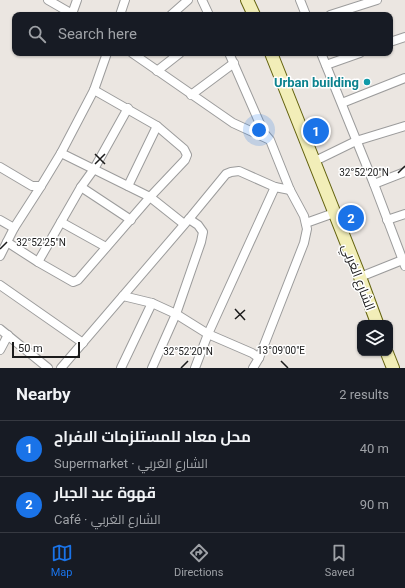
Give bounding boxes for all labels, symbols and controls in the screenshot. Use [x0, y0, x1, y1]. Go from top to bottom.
search box [12, 12, 393, 56]
icon: search [26, 23, 48, 45]
text: Search here [58, 25, 137, 43]
place label: Urban building [274, 75, 359, 90]
marker: Urban building [362, 77, 372, 87]
pin: 1 [303, 116, 329, 146]
your location [249, 120, 269, 140]
text: 32°52'20"N [339, 167, 389, 178]
pin: 2 [338, 203, 364, 233]
text: 32°52'25"N [16, 237, 66, 248]
street label: الشارع الغربي [336, 242, 378, 314]
map controls [357, 320, 393, 356]
button: layers [357, 320, 393, 356]
scale bar [12, 340, 80, 359]
text: 50 m [18, 342, 43, 355]
text: 13°09'00"E [257, 345, 305, 356]
text: 32°52'20"N [163, 346, 213, 357]
text: Nearby [16, 384, 71, 404]
text: 2 results [339, 387, 389, 402]
text: محل معاد للمستلزمات الافراح [54, 428, 251, 446]
text: 1 [25, 441, 33, 456]
text: 40 m [360, 441, 389, 456]
text: Supermarket · الشارع الغربي [54, 456, 208, 471]
text: قهوة عبد الجبار [54, 484, 156, 502]
text: 2 [25, 497, 33, 512]
text: 90 m [360, 497, 389, 512]
text: Café · الشارع الغربي [54, 512, 161, 527]
tab: Map [51, 542, 73, 579]
tab: Directions [174, 542, 223, 579]
tab: Saved [325, 542, 354, 579]

